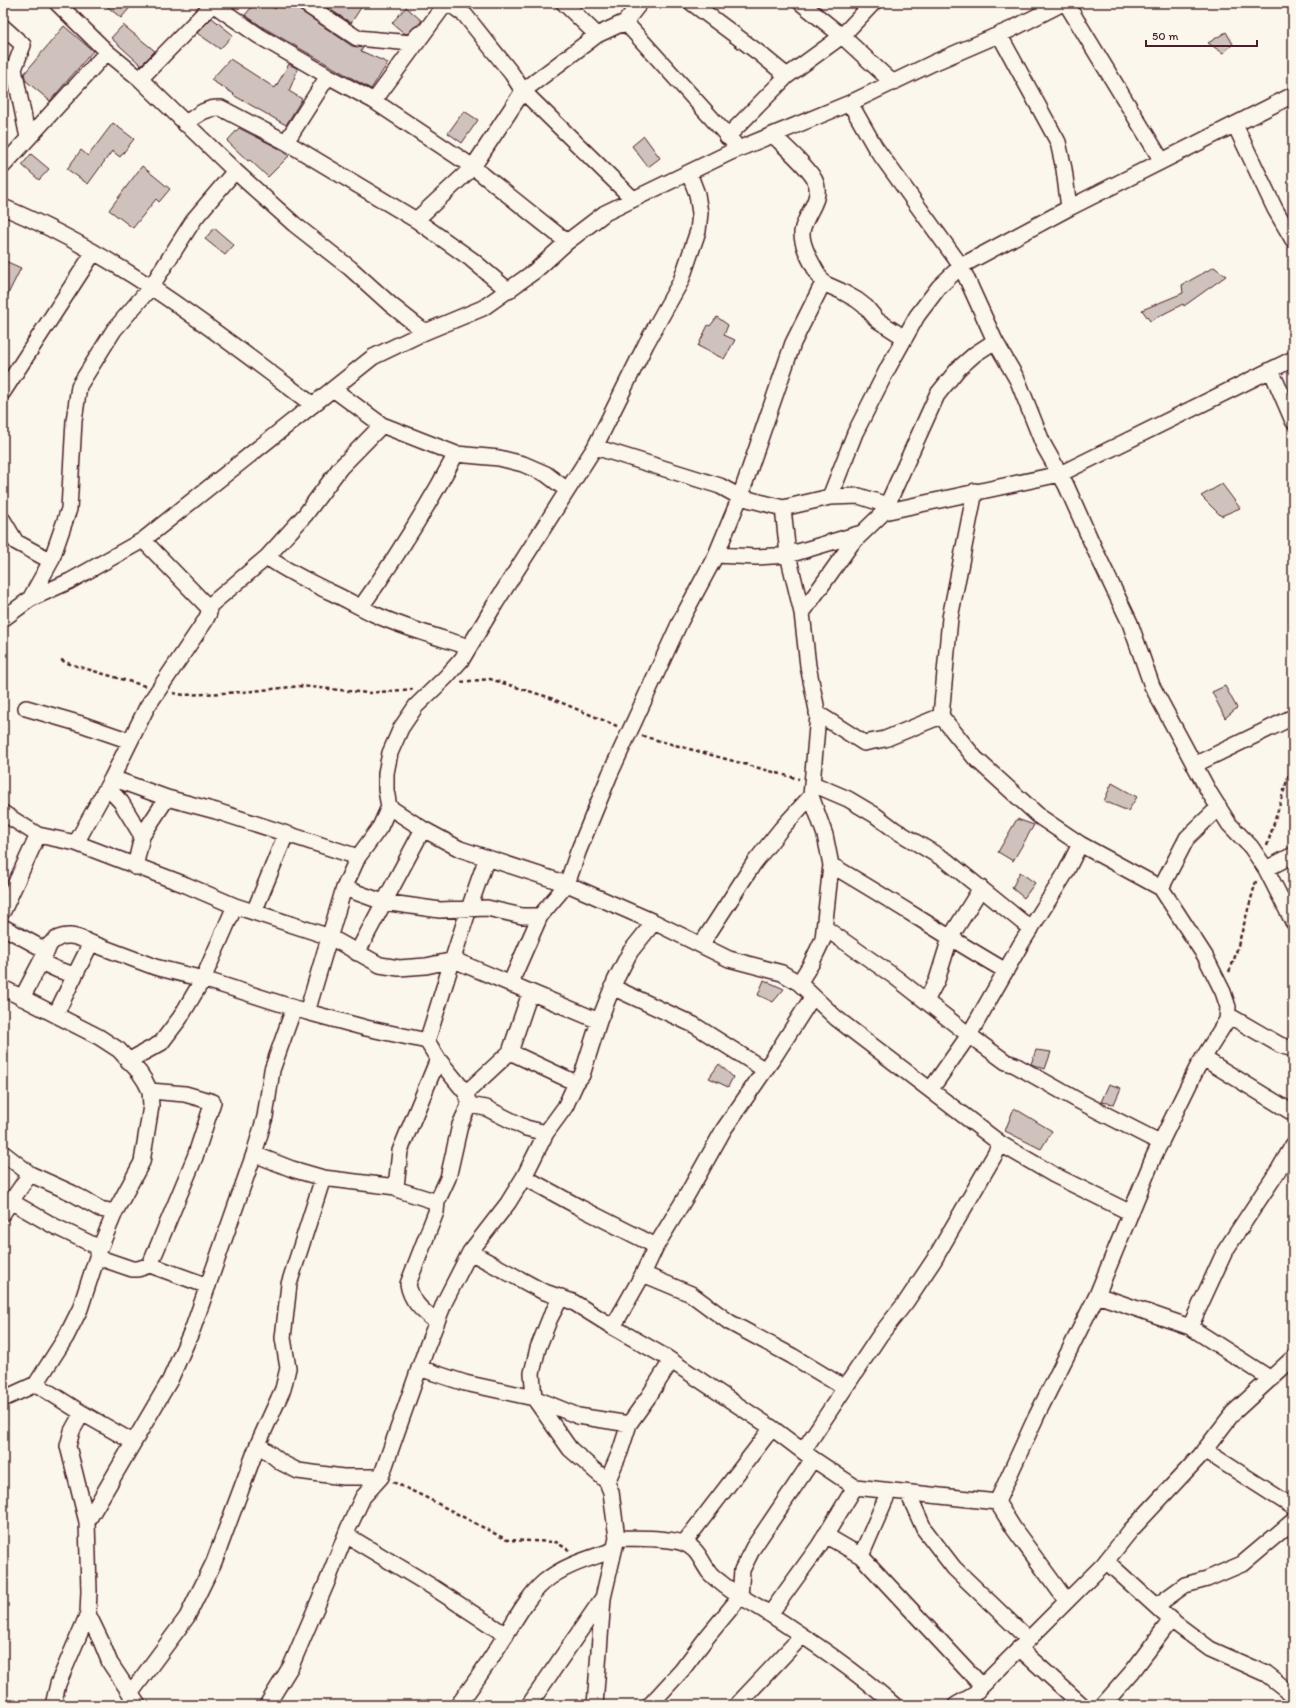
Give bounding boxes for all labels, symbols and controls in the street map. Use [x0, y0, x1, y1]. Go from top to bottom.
scale bar [1146, 22, 1257, 48]
text: 50 m [1152, 29, 1178, 43]

